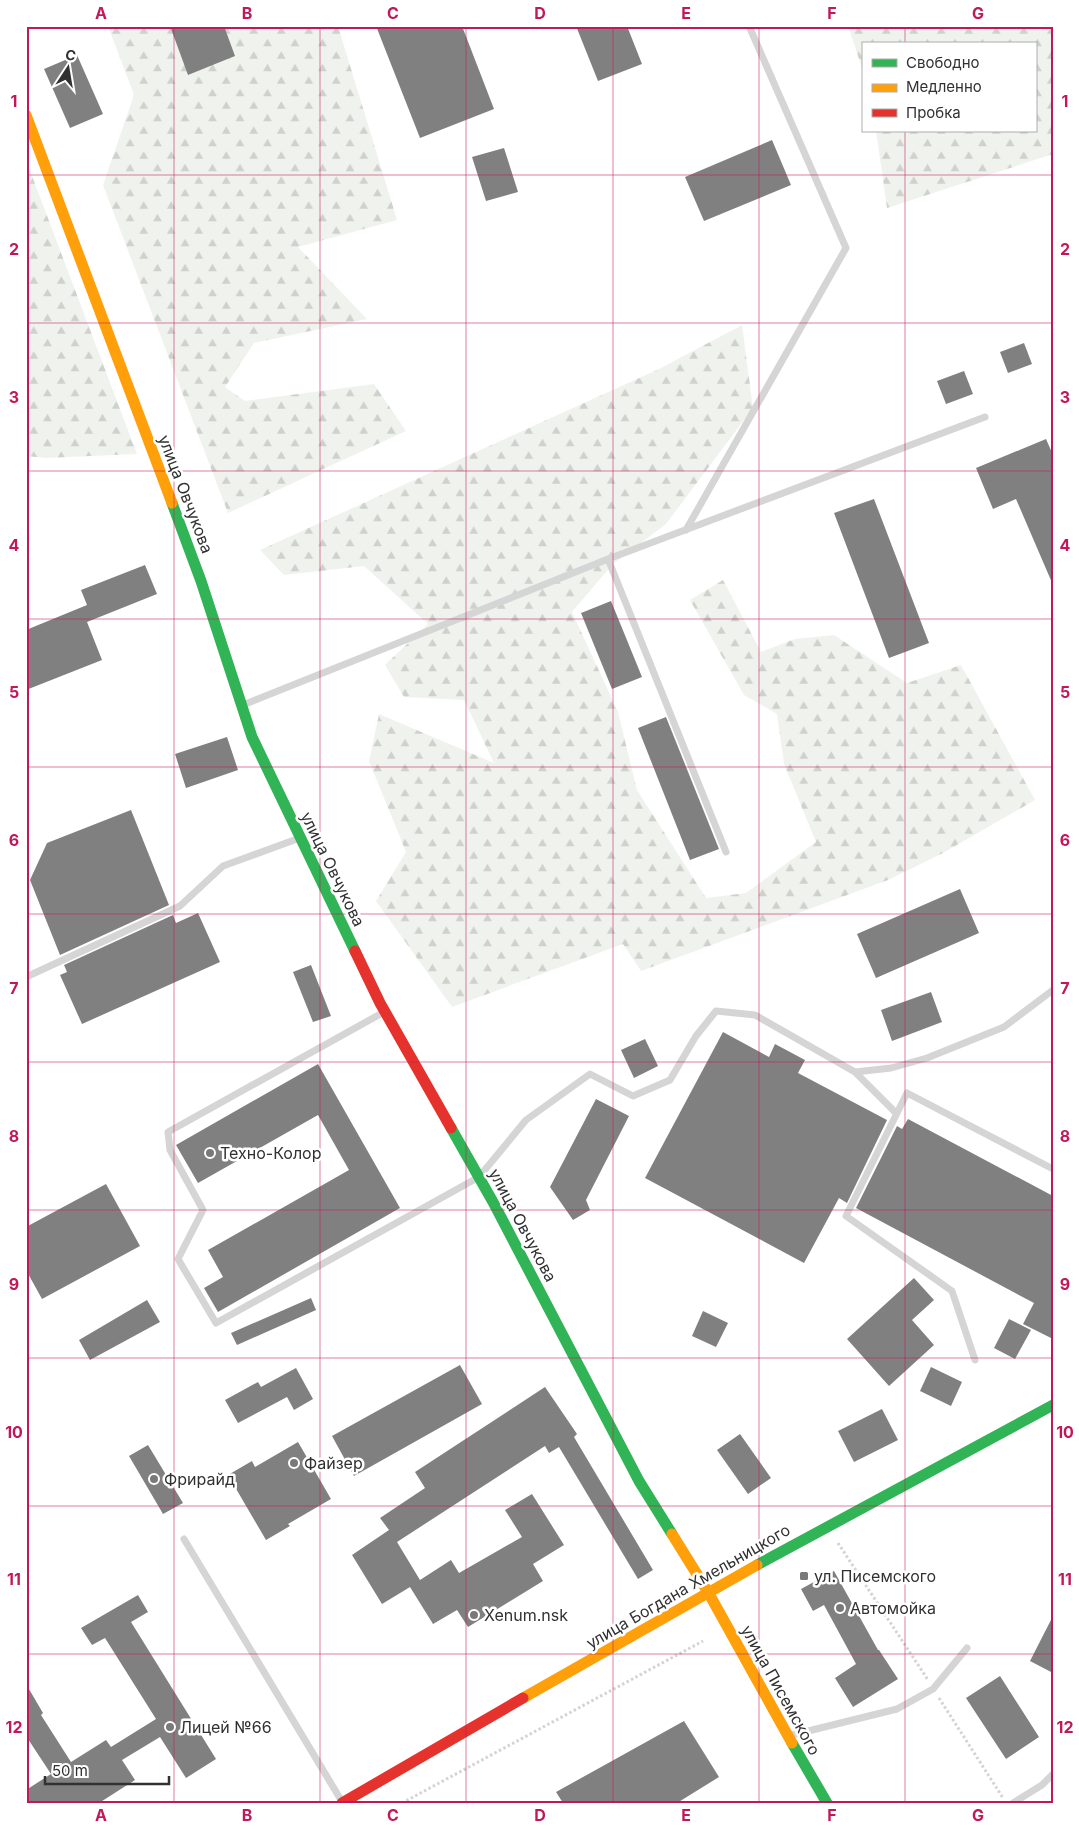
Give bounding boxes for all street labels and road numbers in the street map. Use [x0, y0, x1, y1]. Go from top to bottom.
street label: улица Овчукова [154, 432, 218, 556]
street label: улица Овчукова [297, 808, 369, 930]
street label: улица Овчукова [485, 1165, 561, 1285]
street label: улица Богдана Хмельницкого [582, 1519, 794, 1653]
street label: улица Писемского [737, 1622, 825, 1758]

